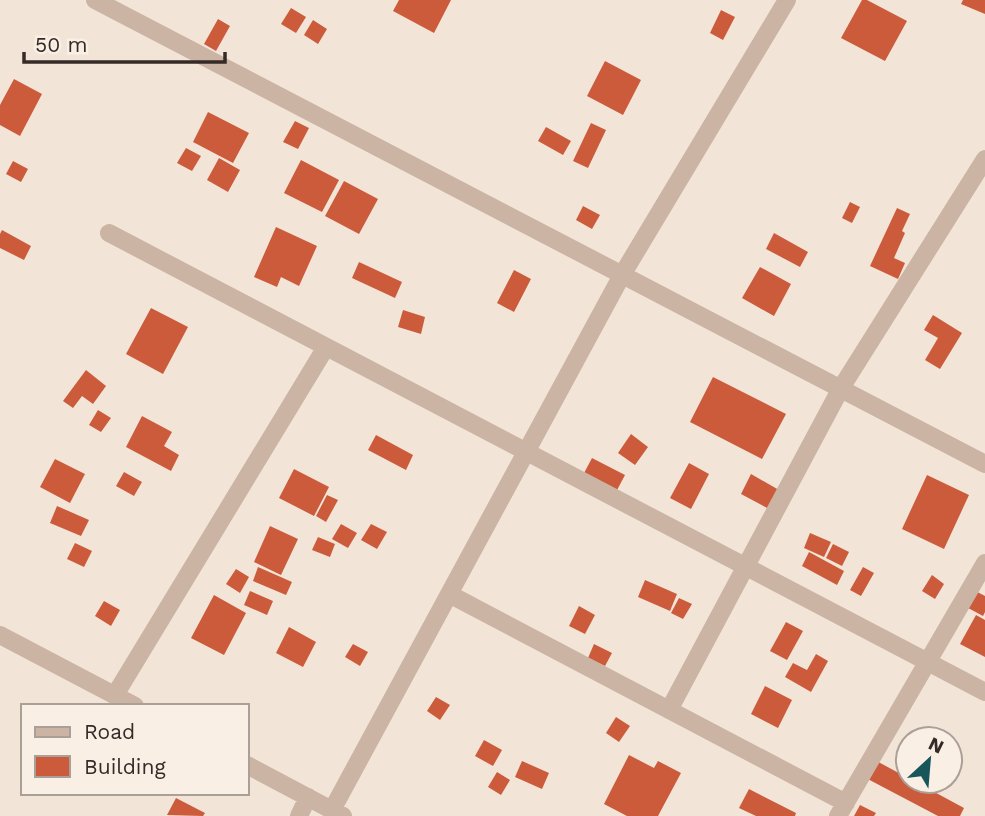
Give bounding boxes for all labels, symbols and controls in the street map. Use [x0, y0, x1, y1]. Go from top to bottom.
scale bar [24, 21, 226, 65]
text: 50 m [35, 32, 87, 57]
legend [21, 704, 248, 795]
text: Road [84, 719, 135, 744]
north arrow [894, 725, 964, 795]
text: N [925, 732, 948, 759]
text: Building [84, 754, 166, 779]

